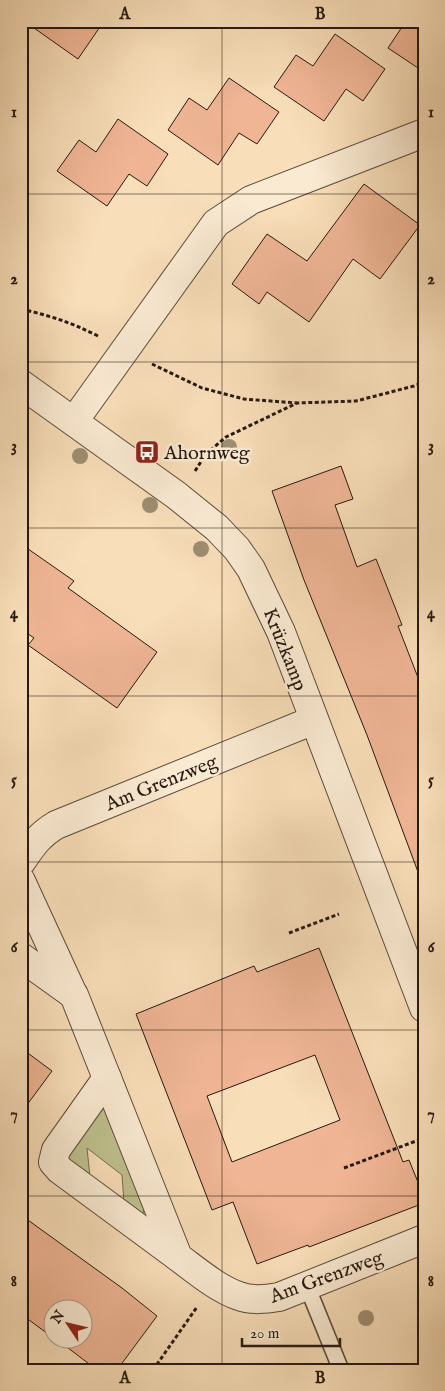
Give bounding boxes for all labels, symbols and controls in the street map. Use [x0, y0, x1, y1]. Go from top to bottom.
text: A [119, 5, 132, 25]
text: B [315, 5, 326, 25]
text: 1 [11, 103, 17, 123]
text: 1 [428, 103, 434, 123]
text: 2 [10, 270, 18, 290]
text: 2 [427, 270, 435, 290]
text: 3 [11, 437, 17, 457]
text: 3 [428, 437, 434, 457]
bus stop icon: Ahornweg [134, 439, 160, 465]
place label: Ahornweg [163, 441, 251, 466]
text: 4 [10, 604, 19, 624]
text: 4 [427, 604, 436, 624]
street label: Krüzkamp [257, 605, 313, 695]
street label: Am Grenzweg [101, 749, 222, 818]
text: 5 [11, 771, 17, 791]
text: 5 [428, 771, 434, 791]
text: 6 [11, 938, 19, 958]
text: 6 [428, 938, 436, 958]
text: 7 [10, 1105, 18, 1125]
text: 7 [427, 1105, 435, 1125]
street label: Am Grenzweg [265, 1245, 388, 1310]
text: 8 [11, 1272, 17, 1292]
text: 8 [428, 1272, 434, 1292]
north arrow [42, 1298, 92, 1348]
text: N [47, 1307, 69, 1328]
scale bar [242, 1316, 340, 1348]
text: 20 m [250, 1324, 280, 1343]
text: A [119, 1369, 132, 1389]
text: B [315, 1369, 326, 1389]

